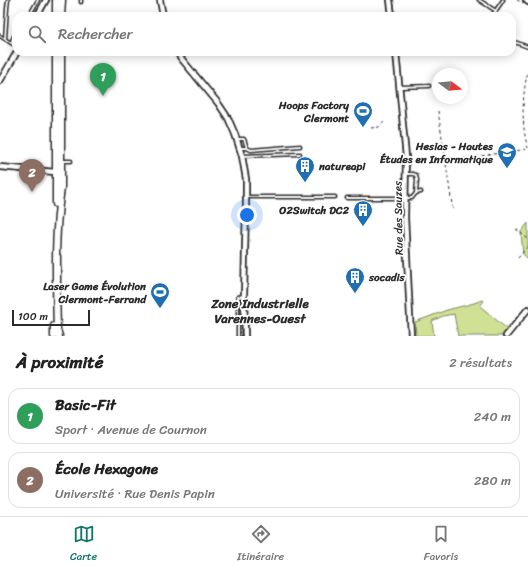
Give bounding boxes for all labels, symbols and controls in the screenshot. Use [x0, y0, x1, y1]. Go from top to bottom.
search box [12, 12, 516, 56]
text: Rechercher [58, 21, 133, 47]
icon: search [26, 23, 48, 45]
pin: 1 [90, 63, 116, 96]
north arrow [432, 68, 468, 104]
place label: Hoops Factory Clermont [278, 96, 349, 128]
sports icon: Hoops Factory Clermont [352, 100, 374, 128]
place label: Hesias - Hautes Études en Informatique [380, 137, 494, 169]
school or university icon: Hesias - Hautes Études en Informatique [496, 141, 518, 169]
building icon: natureapi [294, 155, 316, 183]
place label: natureapi [318, 157, 366, 176]
pin: 2 [19, 159, 45, 192]
street label: Rue des Sauzes [388, 180, 409, 255]
building icon: O2Switch DC2 [352, 199, 374, 227]
place label: O2Switch DC2 [278, 201, 350, 220]
your location [237, 205, 257, 225]
building icon: socadis [344, 266, 366, 294]
place label: socadis [368, 268, 405, 287]
place label: Laser Game Évolution Clermont-Ferrand [43, 277, 147, 309]
sports icon: Laser Game Évolution Clermont-Ferrand [149, 281, 171, 309]
district label: Zone Industrielle Varennes-Ouest [210, 292, 310, 330]
text: 100 m [18, 307, 48, 326]
scale bar [12, 308, 90, 327]
text: À proximité [16, 347, 103, 377]
text: 2 résultats [449, 351, 512, 374]
text: Basic-Fit [55, 392, 116, 418]
text: 1 [27, 405, 33, 428]
text: 240 m [474, 405, 511, 428]
text: Sport · Avenue de Cournon [55, 418, 207, 441]
text: École Hexagone [55, 456, 158, 482]
text: 2 [26, 469, 34, 492]
text: 280 m [474, 469, 511, 492]
text: Université · Rue Denis Papin [55, 482, 215, 505]
tab: Carte [70, 523, 97, 566]
tab: Itinéraire [237, 523, 284, 566]
tab: Favoris [424, 523, 458, 566]

